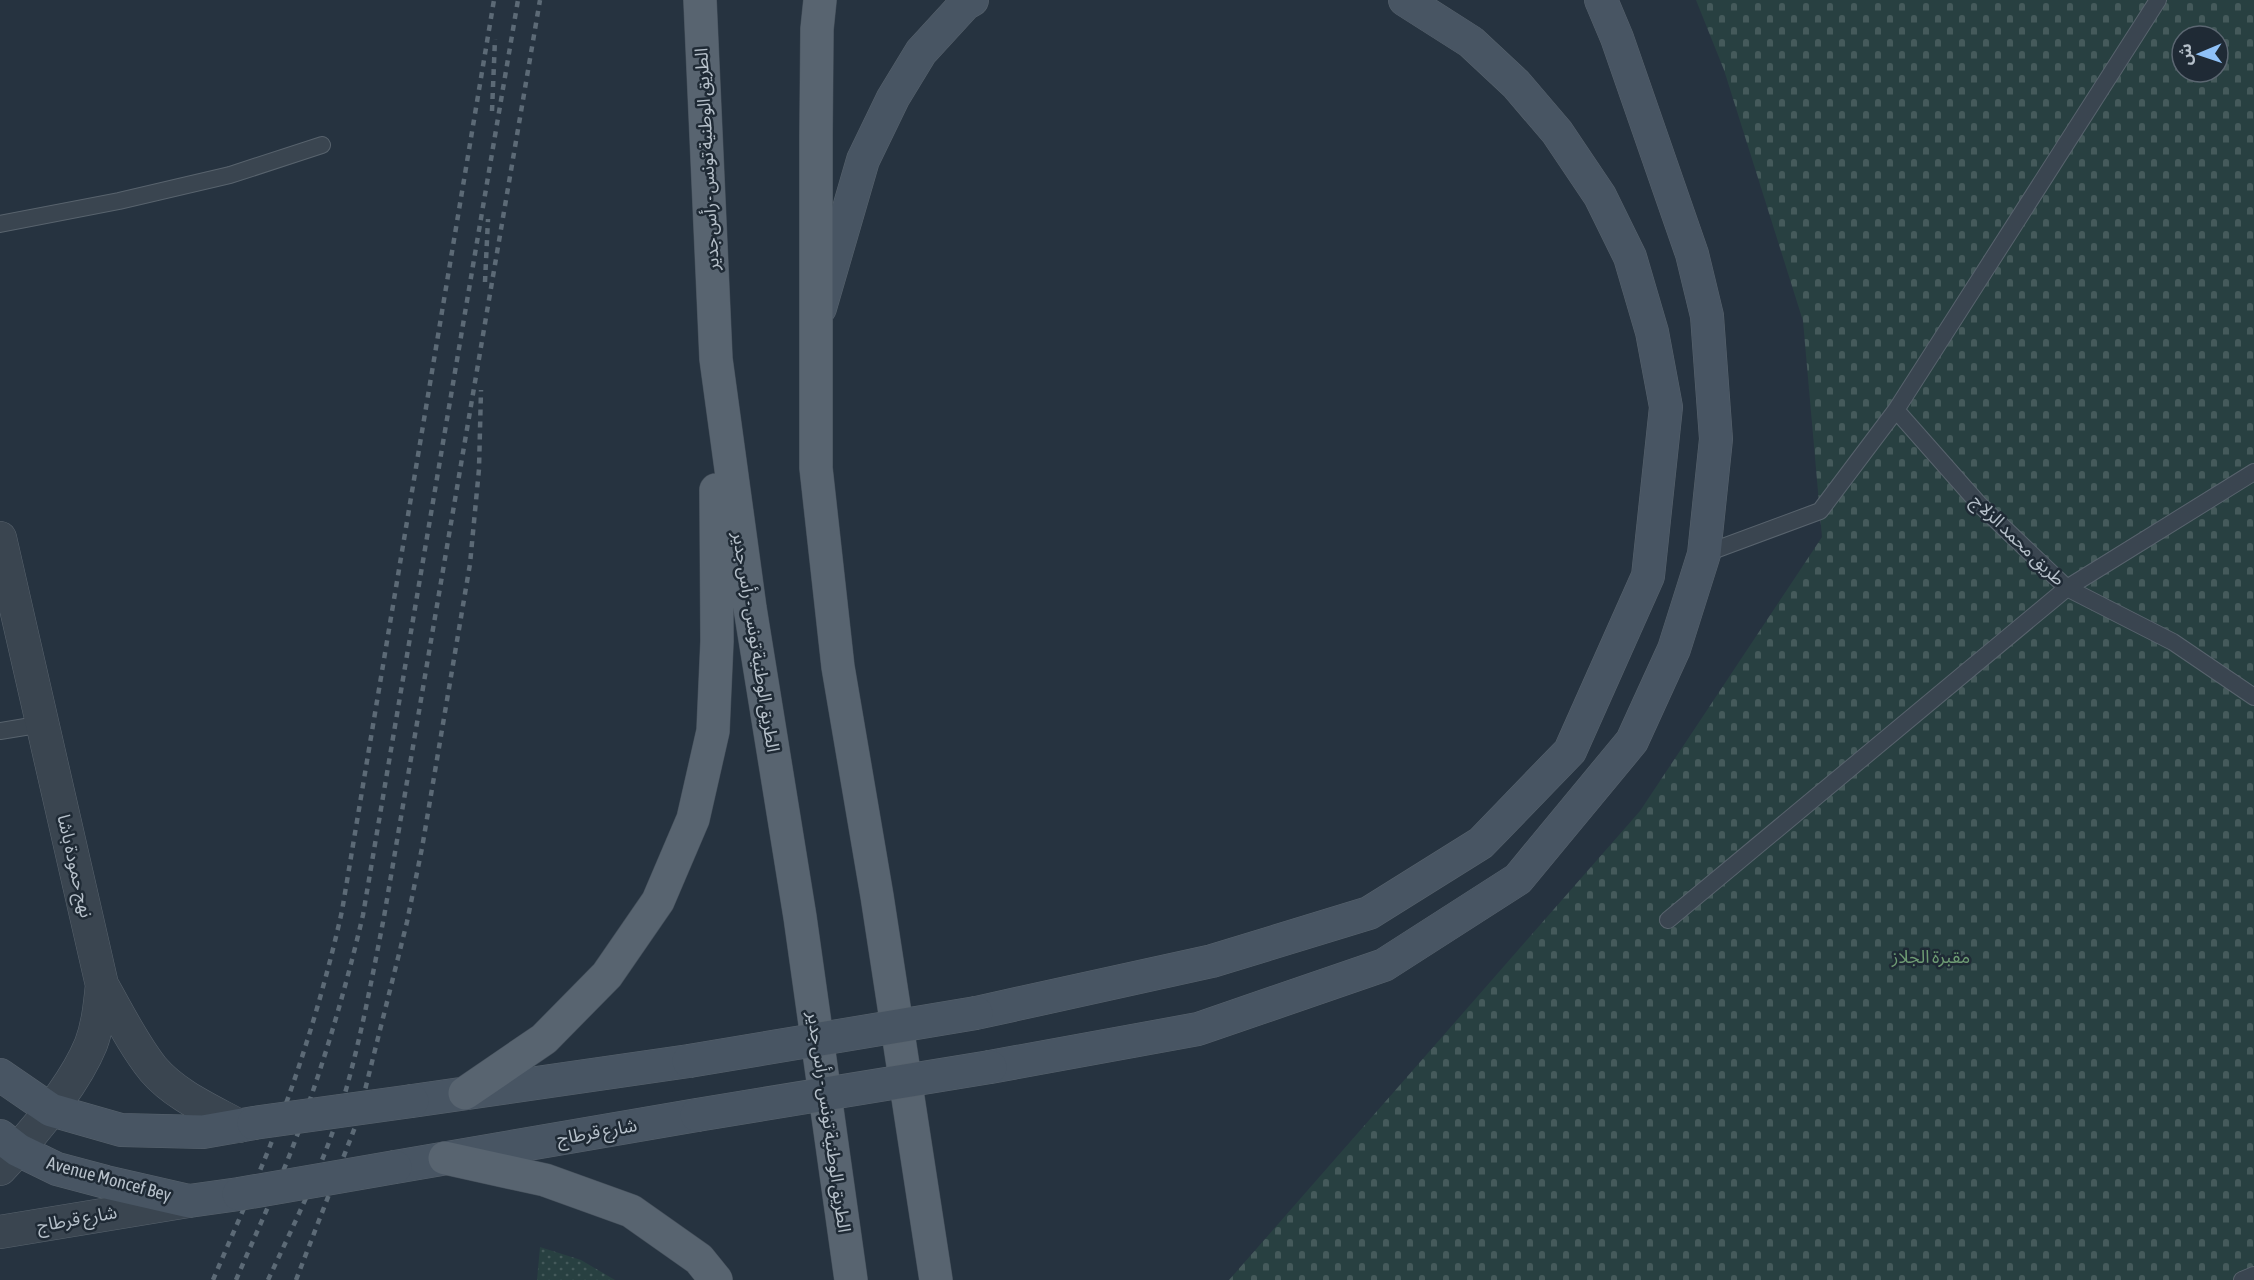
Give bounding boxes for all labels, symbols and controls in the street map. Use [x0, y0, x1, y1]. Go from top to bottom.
north arrow [2170, 24, 2230, 84]
text: ش [2176, 43, 2195, 66]
street label: الطريق الوطنية تونس - رأس جدير [690, 47, 724, 272]
street label: طريق محمد الزلاج [1965, 490, 2070, 592]
street label: الطريق الوطنية تونس - رأس جدير [728, 529, 785, 754]
street label: نهج حمودة باشا [50, 812, 98, 920]
park label: مقبرة الجلاز [1891, 946, 1970, 968]
street label: الطريق الوطنية تونس - رأس جدير [802, 1009, 856, 1234]
street label: شارع قرطاج [555, 1114, 639, 1153]
street label: Avenue Moncef Bey [45, 1152, 174, 1205]
street label: شارع قرطاج [35, 1201, 119, 1240]

